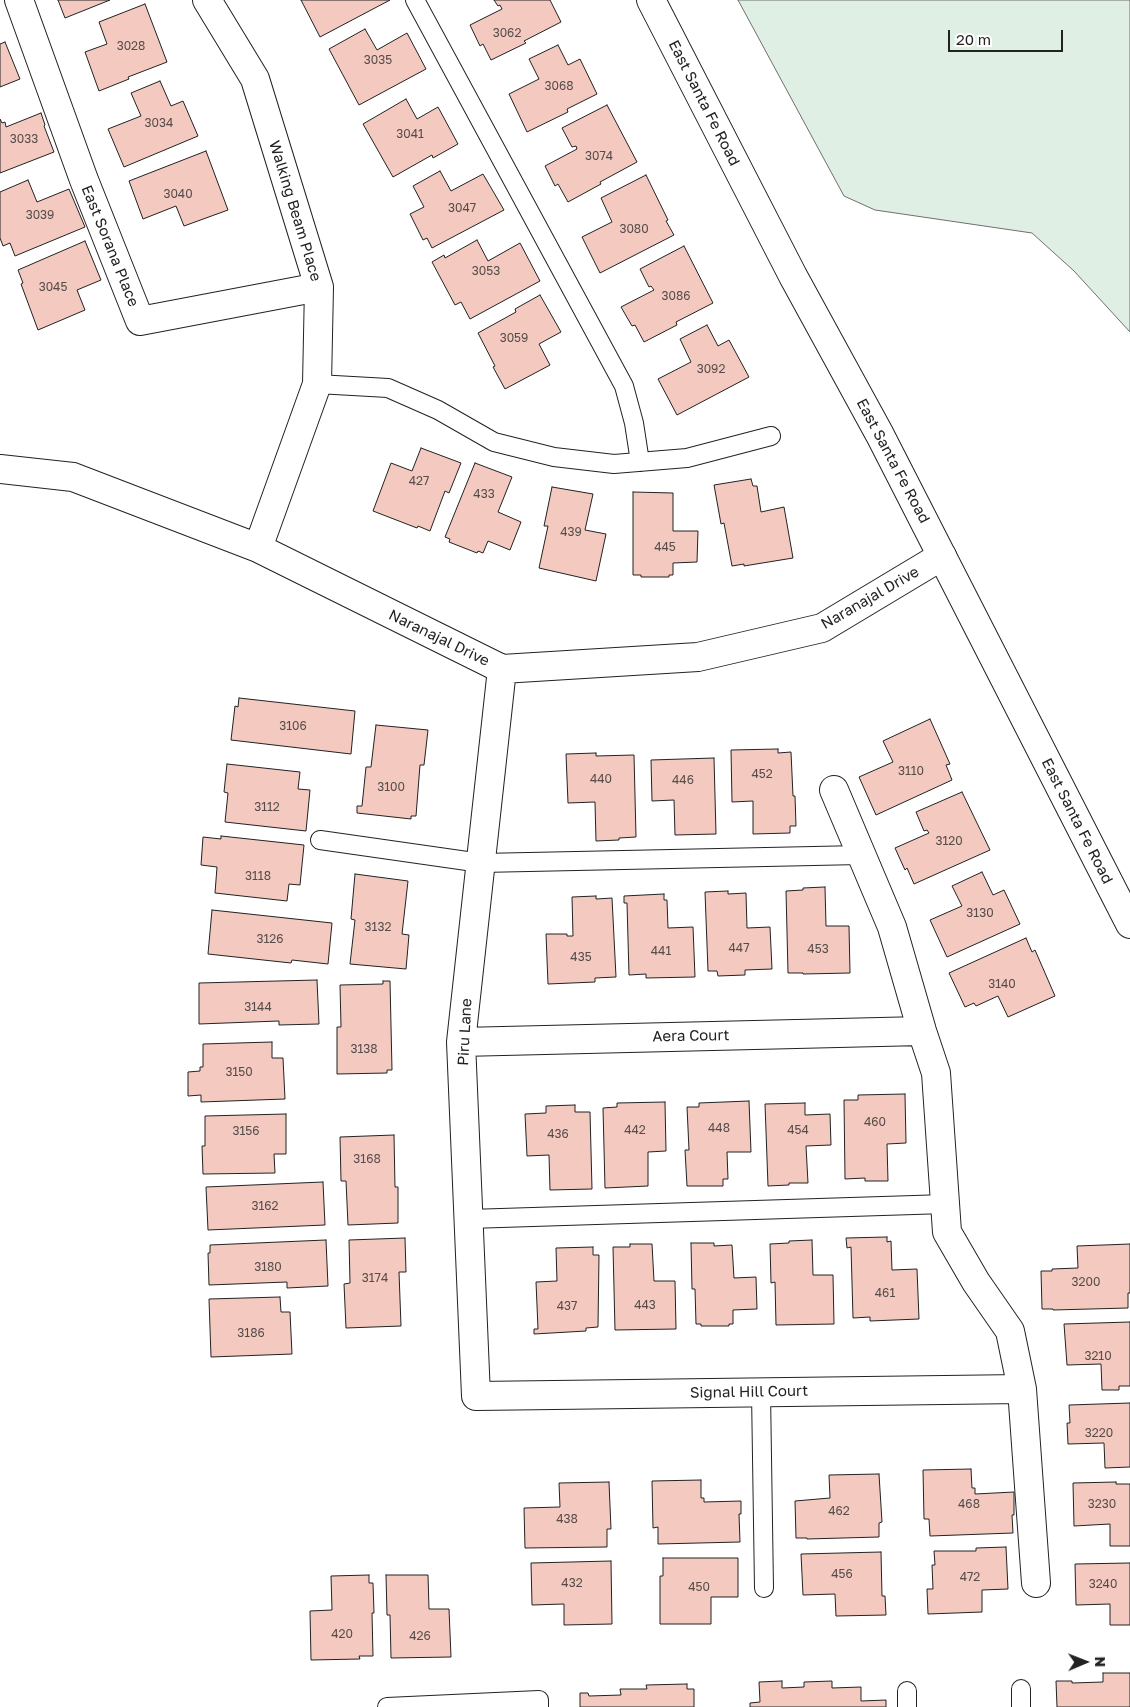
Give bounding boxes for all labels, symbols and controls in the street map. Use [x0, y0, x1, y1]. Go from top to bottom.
scale bar [950, 20, 1065, 52]
house number: 3062 [493, 26, 521, 40]
text: 20 m [956, 30, 991, 48]
street label: East Santa Fe Road [665, 37, 743, 169]
house number: 3028 [117, 39, 145, 53]
house number: 3035 [364, 53, 392, 67]
house number: 3068 [544, 79, 574, 93]
house number: 3034 [145, 116, 173, 130]
house number: 3041 [396, 127, 424, 141]
house number: 3033 [10, 132, 38, 146]
street label: Walking Beam Place [265, 139, 325, 283]
house number: 3074 [585, 149, 613, 163]
street label: East Sorana Place [77, 183, 143, 309]
house number: 3040 [163, 187, 193, 201]
house number: 3047 [448, 201, 476, 215]
house number: 3039 [26, 208, 54, 222]
house number: 3080 [619, 222, 649, 236]
house number: 3053 [472, 264, 500, 278]
house number: 3045 [39, 280, 67, 294]
house number: 3086 [661, 289, 691, 303]
house number: 3059 [500, 331, 528, 345]
house number: 3092 [697, 362, 725, 376]
street label: East Santa Fe Road [853, 396, 933, 526]
house number: 427 [409, 474, 429, 488]
house number: 433 [473, 487, 495, 501]
house number: 439 [560, 525, 582, 539]
house number: 445 [654, 540, 676, 554]
street label: Naranajal Drive [818, 563, 922, 633]
street label: Naranajal Drive [386, 606, 492, 670]
house number: 3106 [279, 719, 307, 733]
street label: East Santa Fe Road [1038, 755, 1116, 887]
house number: 3110 [898, 764, 924, 778]
house number: 452 [751, 767, 773, 781]
house number: 440 [590, 772, 612, 786]
house number: 446 [672, 773, 694, 787]
house number: 3100 [377, 780, 405, 794]
house number: 3112 [254, 800, 280, 814]
house number: 3120 [935, 834, 963, 848]
house number: 3118 [245, 869, 271, 883]
house number: 3130 [966, 906, 994, 920]
house number: 3132 [365, 920, 391, 934]
house number: 3126 [256, 932, 284, 946]
house number: 447 [729, 941, 749, 955]
house number: 453 [807, 942, 829, 956]
house number: 441 [651, 944, 671, 958]
house number: 435 [570, 950, 592, 964]
house number: 3140 [988, 977, 1016, 991]
street label: Piru Lane [454, 998, 476, 1066]
house number: 3144 [244, 1000, 272, 1014]
street label: Aera Court [652, 1026, 730, 1046]
house number: 3138 [350, 1042, 378, 1056]
house number: 3150 [225, 1065, 253, 1079]
house number: 460 [864, 1115, 886, 1129]
house number: 448 [708, 1121, 730, 1135]
house number: 442 [624, 1123, 646, 1137]
house number: 454 [787, 1123, 809, 1137]
house number: 3156 [232, 1124, 260, 1138]
house number: 436 [547, 1127, 569, 1141]
house number: 3168 [353, 1152, 381, 1166]
house number: 3162 [251, 1199, 279, 1213]
house number: 3180 [254, 1260, 282, 1274]
house number: 3174 [362, 1271, 388, 1285]
house number: 3200 [1072, 1275, 1100, 1289]
house number: 461 [875, 1286, 895, 1300]
house number: 443 [634, 1298, 656, 1312]
house number: 437 [557, 1299, 577, 1313]
house number: 3186 [237, 1326, 265, 1340]
house number: 3210 [1084, 1349, 1112, 1363]
street label: Signal Hill Court [690, 1382, 808, 1402]
house number: 3220 [1085, 1426, 1113, 1440]
house number: 468 [958, 1497, 980, 1511]
house number: 3230 [1088, 1497, 1116, 1511]
house number: 462 [828, 1504, 850, 1518]
house number: 438 [556, 1512, 578, 1526]
house number: 456 [831, 1567, 853, 1581]
house number: 472 [960, 1570, 980, 1584]
house number: 432 [561, 1576, 583, 1590]
house number: 3240 [1089, 1577, 1117, 1591]
house number: 450 [688, 1580, 710, 1594]
house number: 420 [331, 1627, 353, 1641]
house number: 426 [409, 1629, 431, 1643]
north arrow [1060, 1637, 1110, 1687]
text: N [1092, 1656, 1109, 1667]

